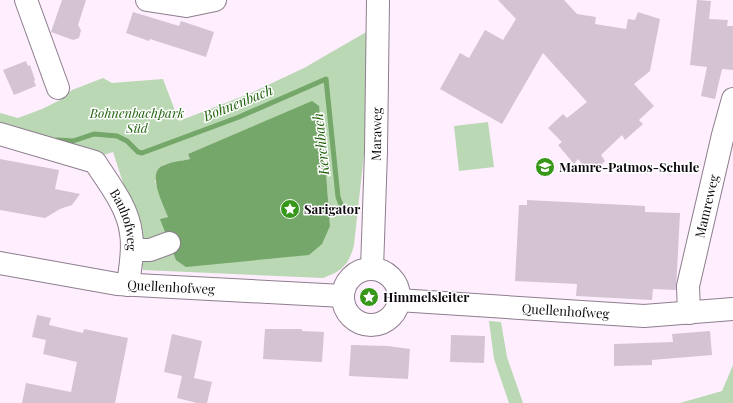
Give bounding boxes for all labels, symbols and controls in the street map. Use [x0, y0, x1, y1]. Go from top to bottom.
water label: Bohnenbach [199, 80, 275, 125]
park label: Bohnenbachpark Süd [89, 104, 184, 136]
street label: Maraweg [367, 107, 385, 161]
water label: Kerchbach [308, 112, 333, 177]
school or university icon: Mamre-Patmos-Schule [534, 156, 556, 178]
place label: Mamre-Patmos-Schule [559, 158, 700, 175]
street label: Mamreweg [690, 172, 722, 239]
street label: Bauhofweg [107, 185, 141, 251]
place icon: Sarigator [279, 198, 301, 220]
place label: Sarigator [304, 200, 360, 217]
street label: Quellenhofweg [127, 276, 216, 297]
place icon: Himmelsleiter [358, 286, 380, 308]
place label: Himmelsleiter [383, 288, 469, 305]
street label: Quellenhofweg [521, 299, 610, 322]

